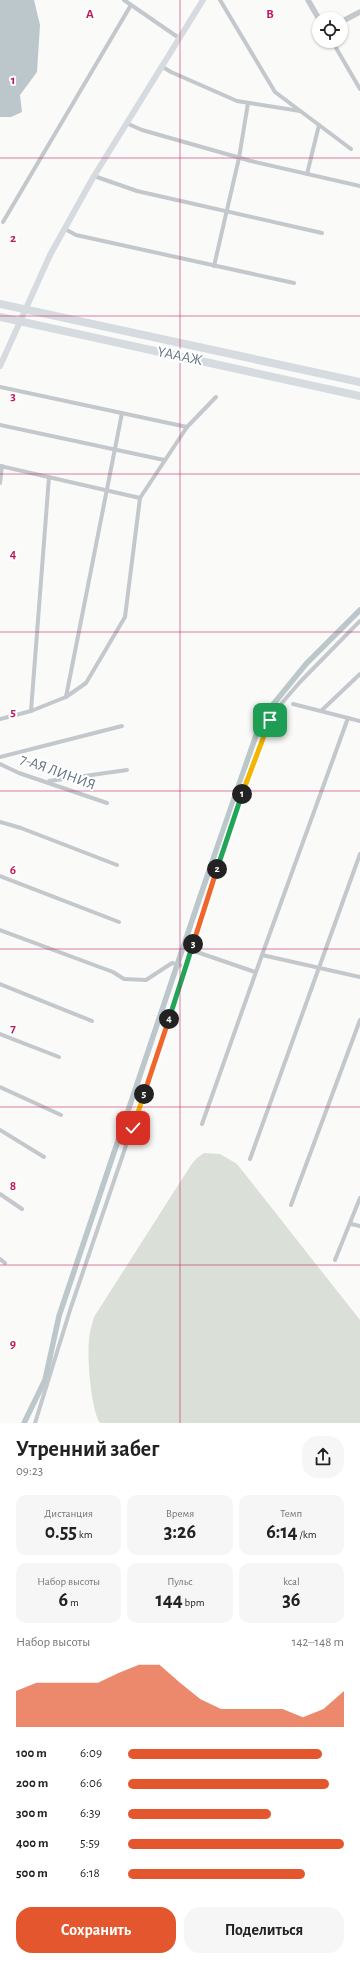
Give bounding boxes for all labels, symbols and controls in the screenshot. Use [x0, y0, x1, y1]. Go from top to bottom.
text: A [86, 8, 94, 21]
text: B [266, 8, 274, 21]
map controls [312, 12, 348, 48]
button: locate [312, 12, 348, 48]
text: 1 [11, 74, 15, 87]
text: 2 [10, 232, 16, 245]
street label: ҮАААЖ [156, 344, 205, 368]
text: 3 [10, 390, 16, 403]
text: 4 [10, 548, 17, 561]
pin [253, 703, 287, 737]
text: 5 [10, 706, 16, 719]
icon: arrive [259, 709, 281, 731]
street label: 7-АЯ ЛИНИЯ [18, 751, 98, 793]
pin: 1 [232, 784, 252, 804]
text: 1 [240, 788, 244, 799]
pin: 2 [207, 859, 227, 879]
text: 2 [214, 863, 220, 874]
text: 6 [10, 864, 16, 877]
pin: 3 [183, 934, 203, 954]
text: 3 [191, 938, 195, 949]
pin: 4 [159, 1009, 179, 1029]
text: 4 [166, 1013, 172, 1024]
text: 7 [10, 1022, 16, 1035]
pin: 5 [134, 1084, 154, 1104]
text: 5 [142, 1088, 146, 1099]
pin [116, 1111, 150, 1145]
icon: check [122, 1117, 144, 1139]
text: 8 [10, 1180, 16, 1193]
text: 9 [10, 1338, 16, 1351]
button: share [302, 1436, 344, 1478]
text: Утренний забег [16, 1438, 159, 1460]
text: 09:23 [16, 1465, 43, 1478]
text: Дистанция [44, 1508, 93, 1519]
text: Время [166, 1508, 194, 1519]
text: Темп [280, 1508, 302, 1519]
text: 0.55 [45, 1522, 77, 1542]
text: 3:26 [164, 1522, 196, 1542]
text: 6:14 [266, 1522, 298, 1542]
text: km [77, 1529, 93, 1540]
text: /km [298, 1529, 316, 1540]
text: Набор высоты [37, 1576, 100, 1587]
text: Пульс [167, 1576, 193, 1587]
text: kcal [283, 1576, 300, 1587]
text: 6 [59, 1590, 68, 1610]
text: 144 [155, 1590, 183, 1610]
text: 36 [282, 1590, 300, 1610]
text: m [68, 1597, 79, 1608]
text: bpm [183, 1597, 205, 1608]
text: Набор высоты [16, 1636, 90, 1649]
text: 142–148 m [292, 1636, 344, 1649]
text: 100 m [16, 1747, 47, 1760]
text: 6:09 [80, 1747, 102, 1760]
text: 200 m [16, 1777, 48, 1790]
text: 6:06 [80, 1777, 102, 1790]
text: 300 m [16, 1807, 48, 1820]
text: 6:39 [80, 1807, 101, 1820]
text: 400 m [16, 1837, 49, 1850]
text: 5:59 [80, 1837, 100, 1850]
text: 500 m [16, 1867, 48, 1880]
text: 6:18 [80, 1867, 100, 1880]
button: Сохранить [16, 1907, 176, 1953]
button: Поделиться [184, 1907, 344, 1953]

